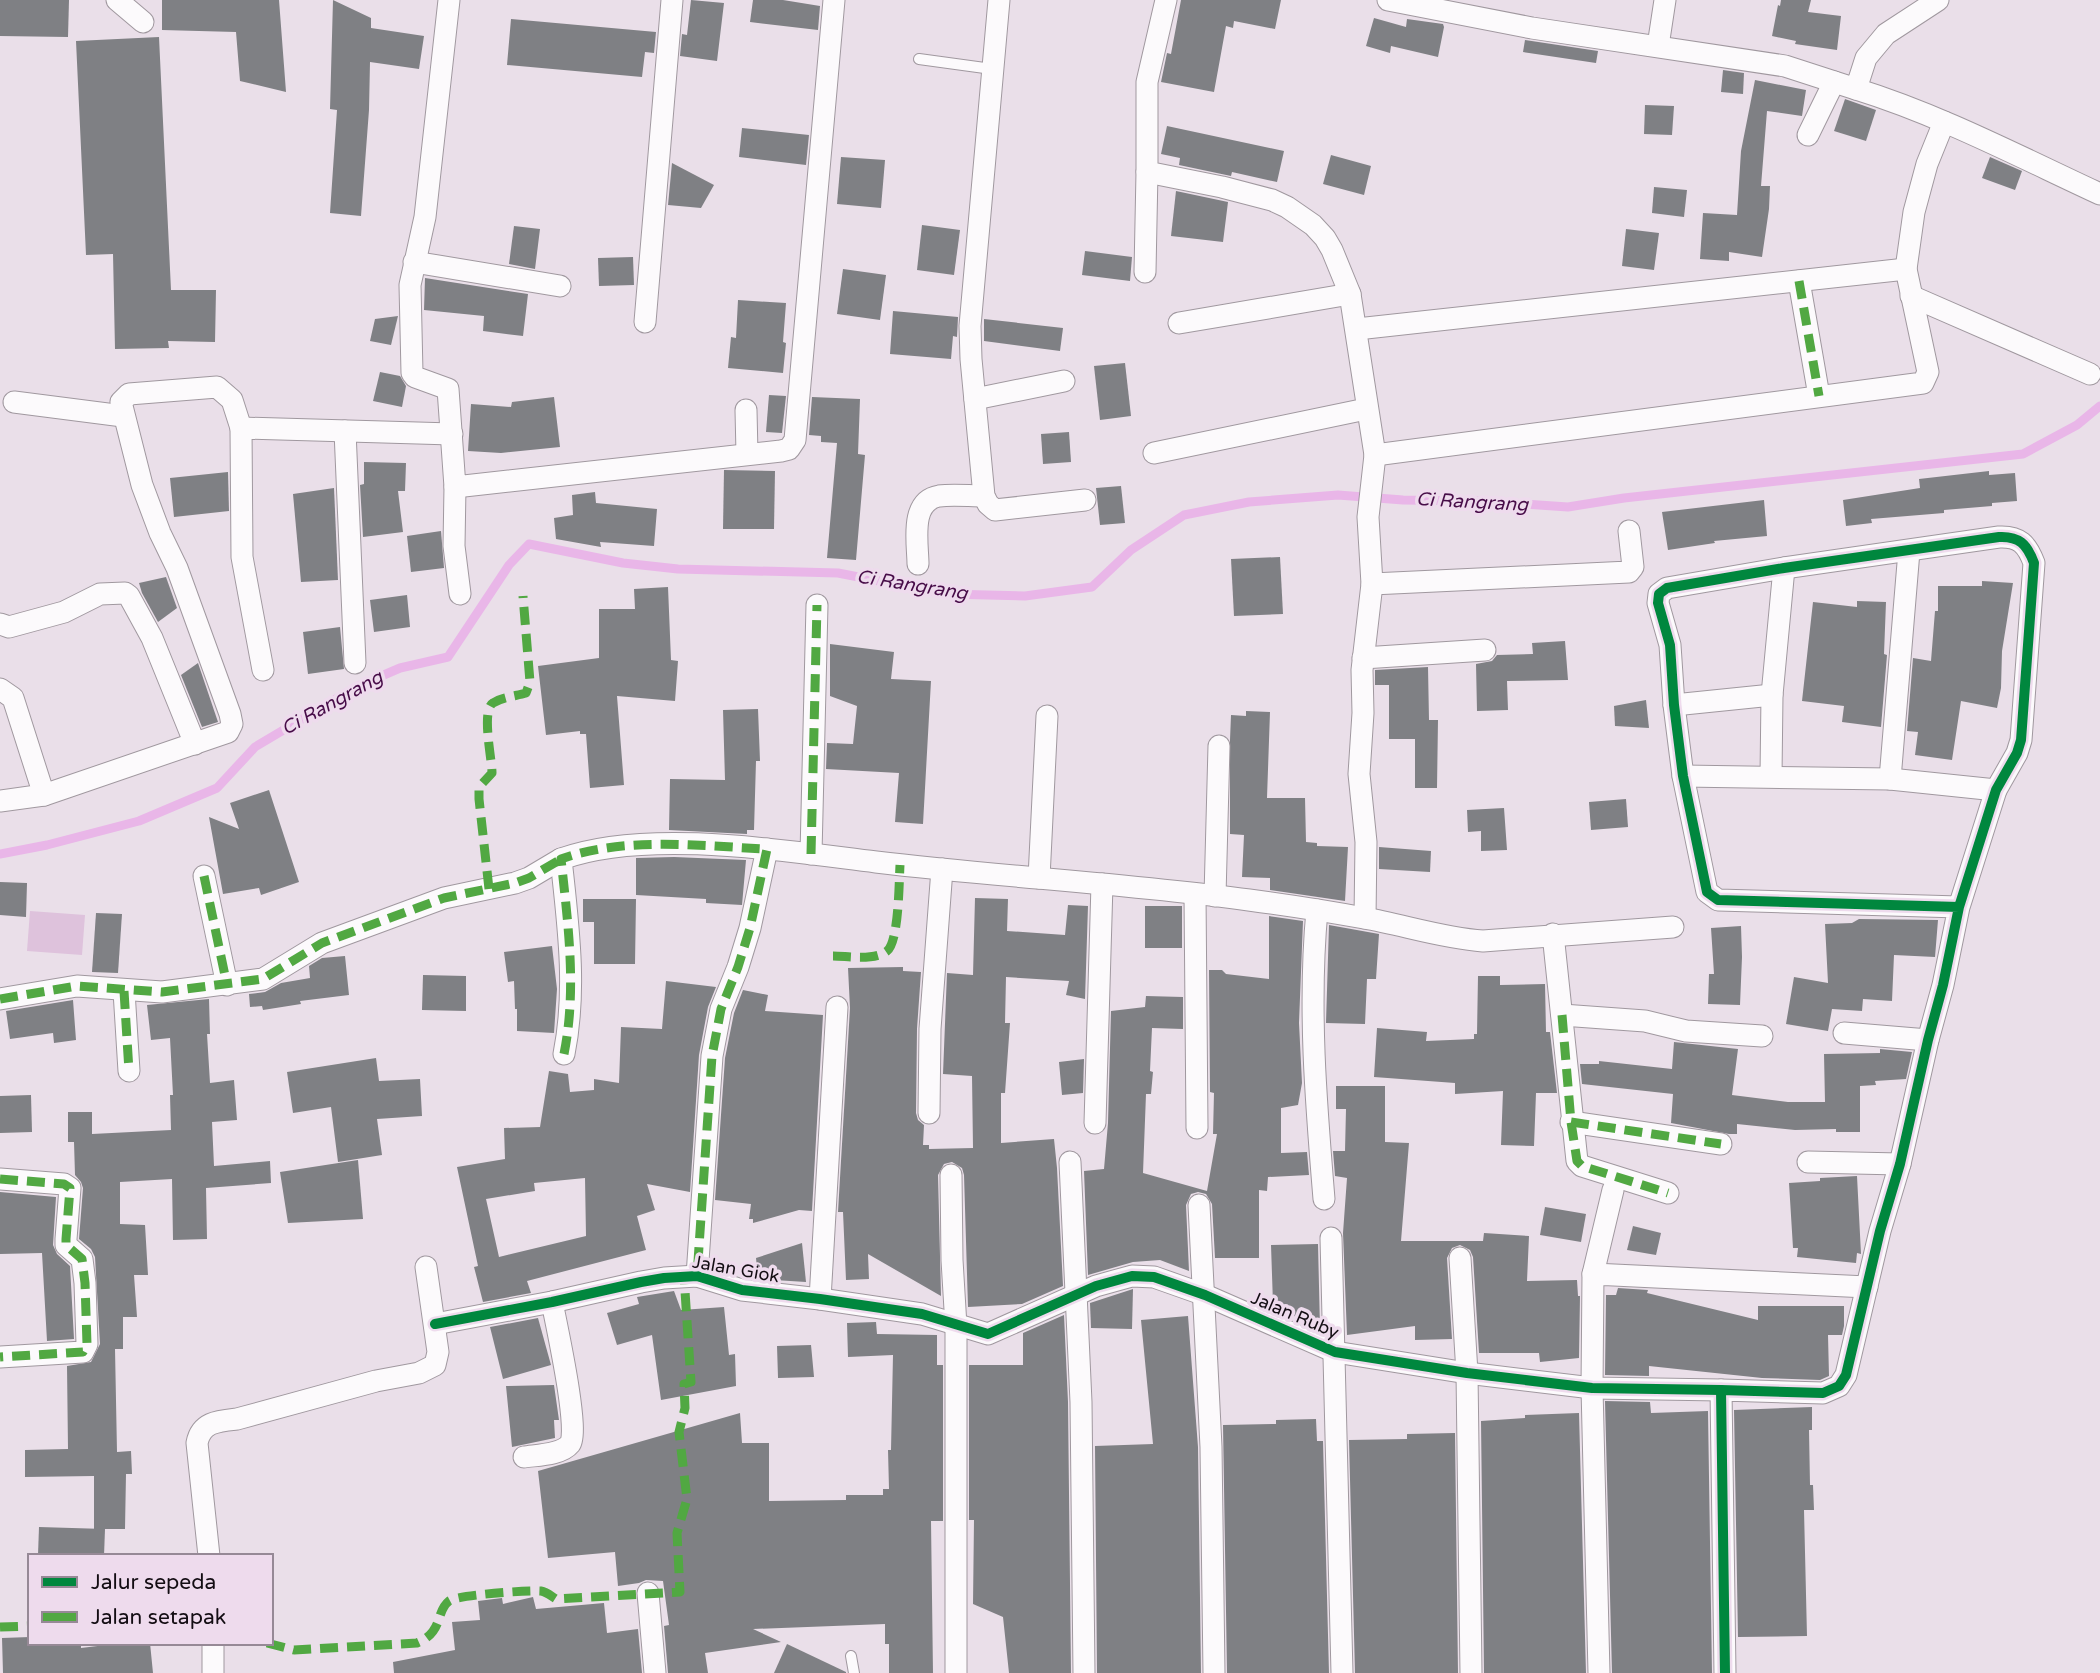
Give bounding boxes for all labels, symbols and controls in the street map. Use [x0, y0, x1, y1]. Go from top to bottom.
water label: Ci Rangrang [1415, 488, 1530, 516]
water label: Ci Rangrang [855, 565, 970, 605]
water label: Ci Rangrang [278, 666, 387, 740]
street label: Jalan Giok [691, 1251, 781, 1287]
street label: Jalan Ruby [1248, 1287, 1343, 1344]
legend [28, 1554, 273, 1645]
text: Jalur sepeda [91, 1570, 216, 1595]
text: Jalan setapak [91, 1605, 226, 1630]

